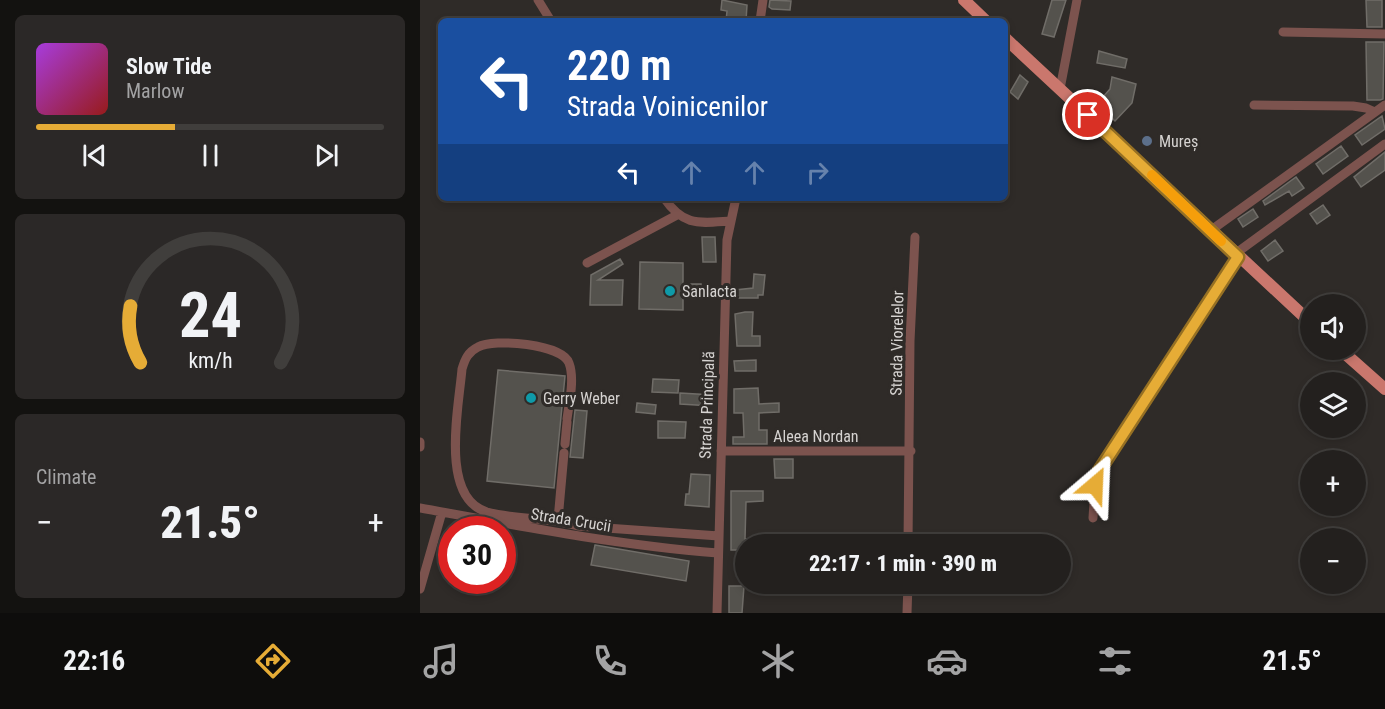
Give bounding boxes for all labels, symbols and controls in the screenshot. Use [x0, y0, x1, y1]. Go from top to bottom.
text: 220 m [567, 41, 672, 90]
icon: left [468, 42, 546, 120]
text: Slow Tide [126, 54, 212, 79]
text: Marlow [126, 79, 184, 103]
pin [1062, 89, 1113, 140]
text: Strada Voinicenilor [567, 91, 768, 123]
icon: arrive [1071, 98, 1104, 131]
place label: Mureș [1159, 132, 1198, 152]
marker: Mureș [1140, 134, 1154, 148]
icon: previous [78, 139, 111, 172]
icon: pause [194, 139, 227, 172]
icon: next [310, 139, 343, 172]
icon: left [612, 156, 645, 189]
icon: ahead [675, 156, 708, 189]
icon: ahead [738, 156, 771, 189]
icon: right [801, 156, 834, 189]
text: 24 [178, 280, 242, 353]
place label: Sanlacta [682, 282, 737, 301]
marker: Sanlacta [663, 284, 677, 298]
street label: Strada Viorelelor [887, 290, 907, 396]
map controls [1300, 294, 1366, 594]
button: sound [1300, 294, 1366, 360]
text: km/h [188, 349, 232, 374]
street label: Strada Principală [696, 351, 718, 459]
button: layers [1300, 372, 1366, 438]
place label: Gerry Weber [543, 389, 620, 408]
marker: Gerry Weber [524, 391, 538, 405]
street label: Aleea Nordan [773, 427, 859, 446]
button: + [1300, 450, 1366, 516]
position arrow [1063, 453, 1127, 517]
text: Climate [36, 465, 96, 489]
text: 21.5° [160, 496, 260, 549]
text: − [36, 503, 53, 542]
text: + [368, 503, 384, 542]
street label: Strada Crucii [530, 504, 612, 536]
speed limit sign: 30 [438, 516, 516, 594]
button: − [1300, 528, 1366, 594]
text: 22:17 · 1 min · 390 m [809, 551, 997, 576]
icon: directions [252, 640, 294, 682]
icon: music [420, 640, 462, 682]
icon: phone [589, 640, 631, 682]
icon: climate [757, 640, 799, 682]
icon: car [926, 640, 968, 682]
icon: filters [1094, 640, 1136, 682]
text: 22:16 [63, 645, 125, 677]
text: 21.5° [1262, 645, 1322, 677]

